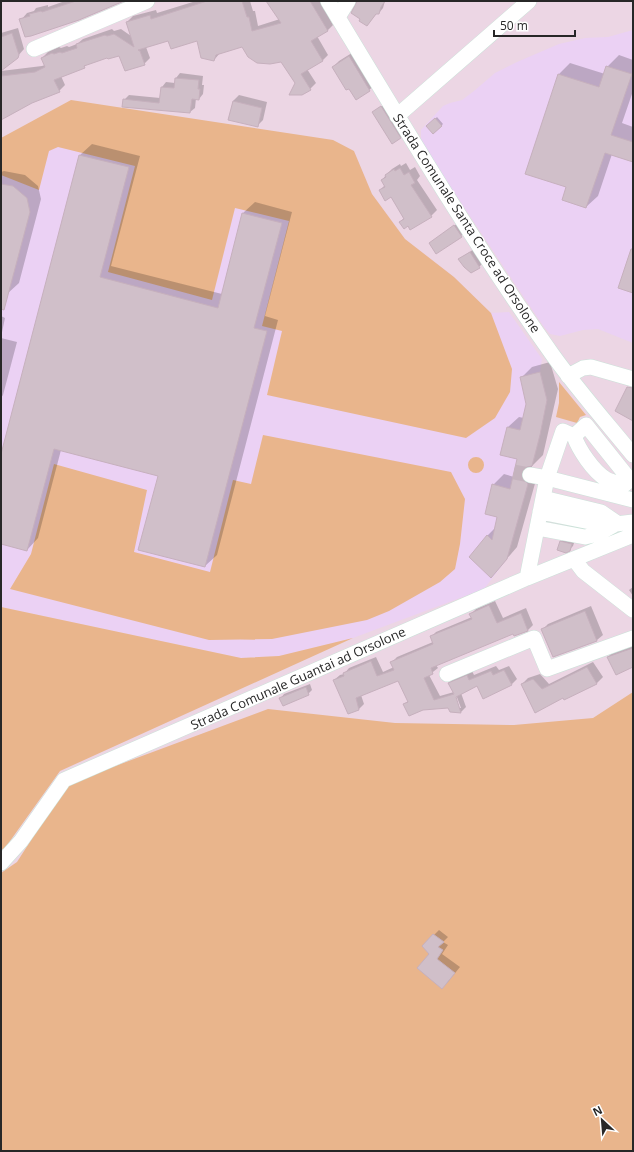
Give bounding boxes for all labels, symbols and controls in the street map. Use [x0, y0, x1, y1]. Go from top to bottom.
scale bar [494, 12, 575, 38]
text: 50 m [500, 17, 528, 34]
street label: Strada Comunale Santa Croce ad Orsolone [389, 110, 545, 336]
street label: Strada Comunale Guantai ad Orsolone [188, 622, 408, 734]
north arrow [582, 1100, 622, 1140]
text: N [590, 1102, 605, 1119]

